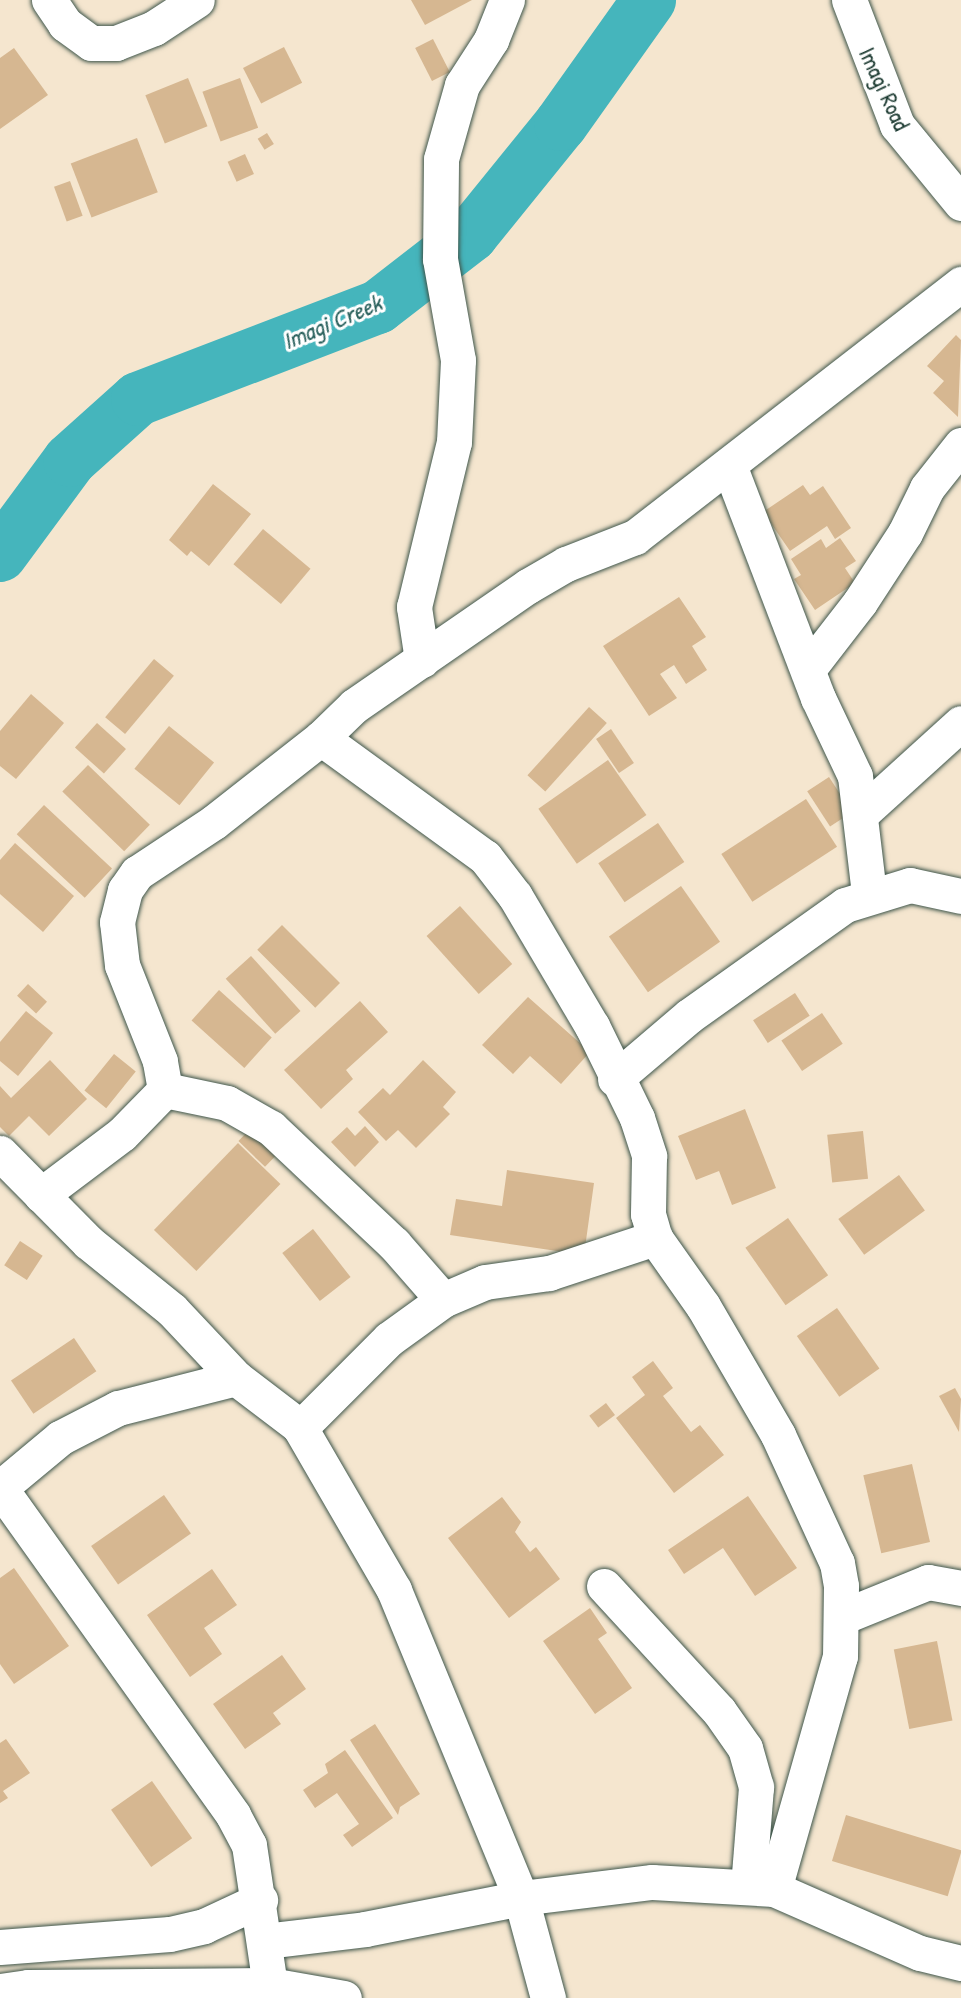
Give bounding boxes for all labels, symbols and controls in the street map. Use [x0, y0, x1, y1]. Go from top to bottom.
street label: Imagi Road [853, 43, 915, 135]
water label: Imagi Creek [278, 288, 386, 356]

